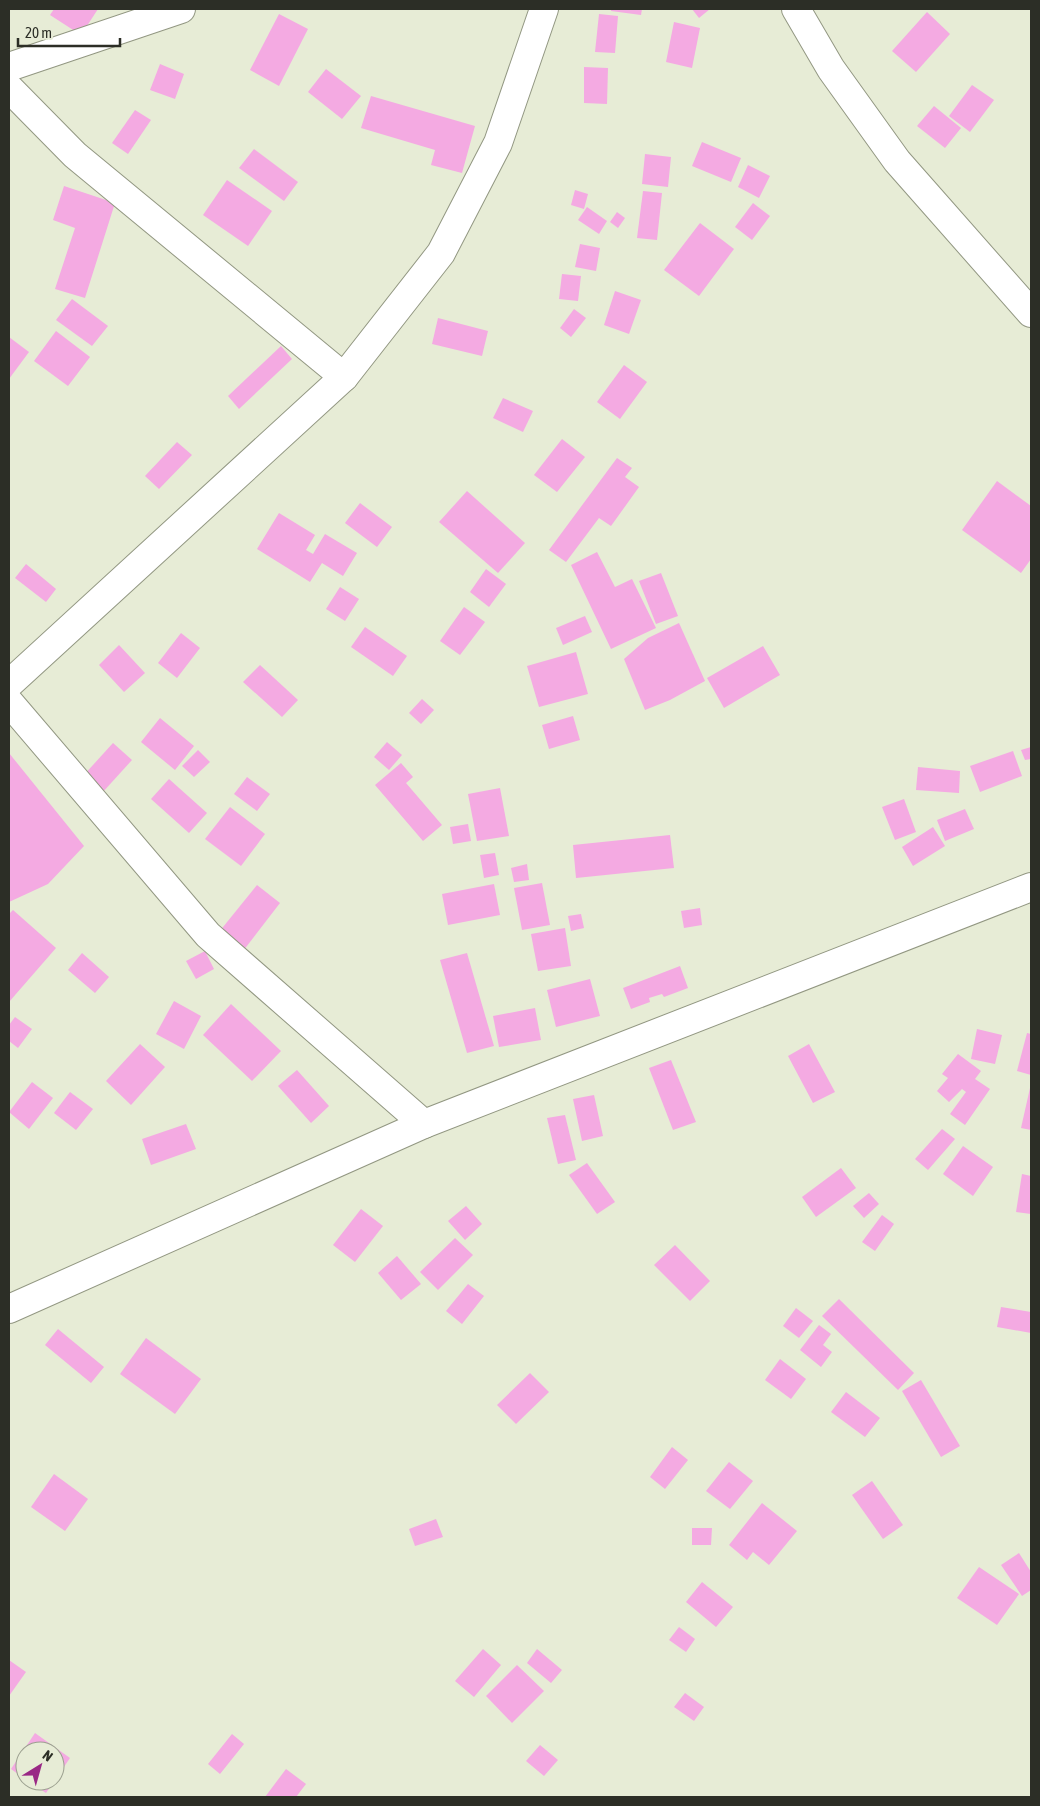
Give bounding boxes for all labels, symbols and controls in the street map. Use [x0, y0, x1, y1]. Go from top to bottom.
scale bar [18, 15, 120, 47]
text: 20 m [25, 24, 52, 41]
north arrow [15, 1741, 65, 1791]
text: N [40, 1747, 56, 1764]

